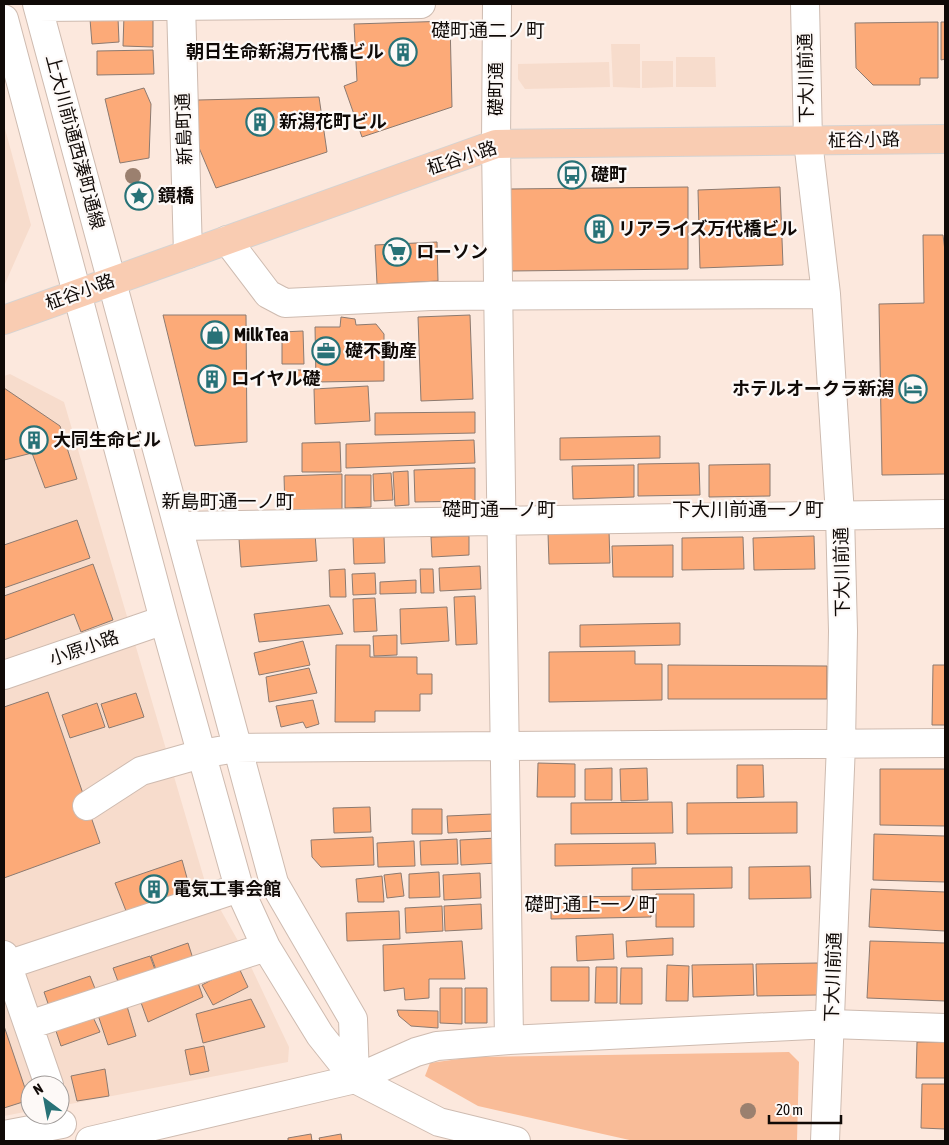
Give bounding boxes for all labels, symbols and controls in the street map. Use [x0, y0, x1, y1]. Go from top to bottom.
district label: 礎町通二ノ町 [431, 19, 545, 41]
street label: 下大川前通 [794, 33, 817, 123]
building icon: 朝日生命新潟万代橋ビル [388, 37, 418, 67]
place label: 朝日生命新潟万代橋ビル [186, 41, 384, 62]
street label: 上大川前通西湊町通線 [42, 52, 109, 232]
street label: 礎町通 [485, 62, 506, 116]
street label: 新島町通 [172, 93, 195, 165]
building icon: 新潟花町ビル [245, 107, 275, 137]
place label: 新潟花町ビル [279, 111, 387, 132]
street label: 柾谷小路 [828, 128, 900, 151]
street label: 柾谷小路 [424, 136, 499, 179]
bus stop icon: 礎町 [557, 160, 587, 190]
place label: 礎町 [591, 164, 627, 185]
place icon: 鏡橋 [124, 181, 154, 211]
place label: 鏡橋 [157, 185, 194, 206]
building icon: リアライズ万代橋ビル [584, 214, 614, 244]
place label: リアライズ万代橋ビル [618, 218, 797, 239]
supermarket icon: ローソン [382, 237, 412, 267]
place label: ローソン [416, 241, 488, 262]
street label: 柾谷小路 [42, 269, 117, 314]
shop icon: Milk Tea [200, 320, 230, 350]
place label: Milk Tea [234, 324, 289, 345]
office icon: 礎不動産 [311, 336, 341, 366]
place label: 礎不動産 [345, 340, 417, 361]
building icon: ロイヤル礎 [197, 364, 227, 394]
place label: ロイヤル礎 [231, 368, 320, 389]
hotel icon: ホテルオークラ新潟 [898, 374, 928, 404]
place label: ホテルオークラ新潟 [732, 378, 894, 399]
building icon: 大同生命ビル [19, 425, 49, 455]
place label: 大同生命ビル [53, 429, 161, 450]
district label: 新島町通一ノ町 [161, 490, 295, 512]
district label: 礎町通一ノ町 [442, 498, 556, 520]
district label: 下大川前通一ノ町 [672, 498, 824, 520]
street label: 下大川前通 [830, 527, 853, 617]
street label: 小原小路 [46, 626, 121, 669]
building icon: 電気工事会館 [139, 874, 169, 904]
place label: 電気工事会館 [173, 878, 281, 899]
district label: 礎町通上一ノ町 [524, 893, 658, 915]
street label: 下大川前通 [820, 932, 845, 1022]
north arrow [20, 1075, 70, 1125]
text: N [30, 1080, 46, 1098]
scale bar [769, 1092, 842, 1124]
text: 20 m [776, 1101, 803, 1118]

